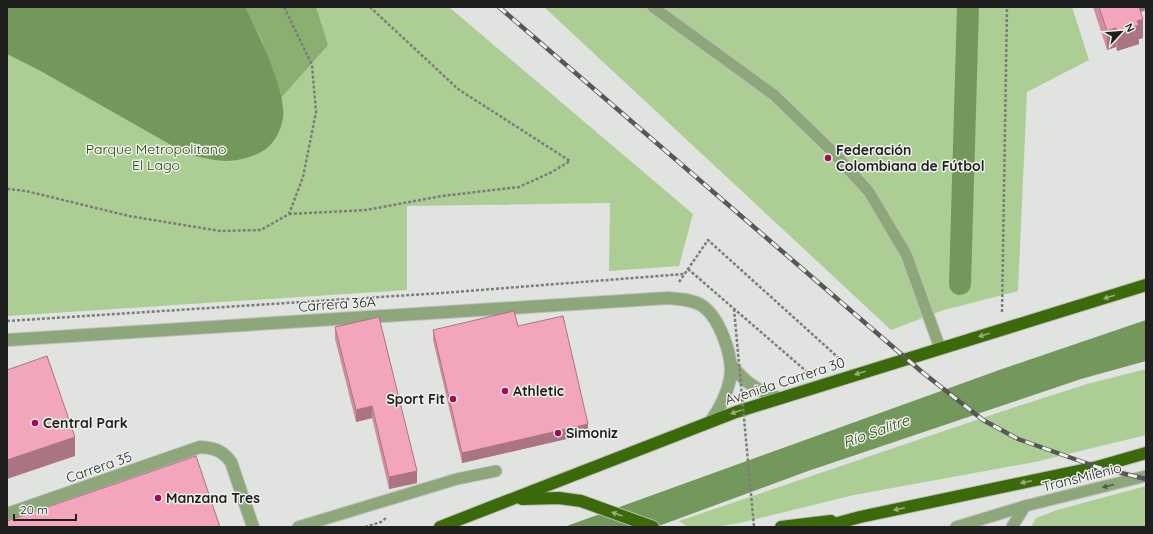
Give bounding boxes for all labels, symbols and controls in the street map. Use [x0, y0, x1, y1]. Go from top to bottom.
north arrow [1101, 12, 1141, 52]
text: N [1122, 21, 1138, 34]
park label: Parque Metropolitano El Lago [86, 140, 226, 174]
place label: Federación Colombiana de Fútbol [836, 141, 985, 175]
marker: Federación Colombiana de Fútbol [823, 153, 833, 163]
street label: Carrera 36A [298, 292, 376, 316]
one-way arrow [1102, 294, 1114, 300]
one-way arrow [978, 332, 990, 338]
street label: Avenida Carrera 30 [723, 353, 847, 409]
one-way arrow [854, 370, 866, 376]
place label: Athletic [513, 382, 564, 400]
marker: Athletic [500, 386, 510, 396]
place label: Sport Fit [386, 390, 445, 408]
marker: Sport Fit [448, 394, 458, 404]
one-way arrow [730, 409, 742, 415]
water label: Río Salitre [840, 410, 912, 452]
place label: Central Park [43, 414, 128, 432]
marker: Central Park [30, 418, 40, 428]
place label: Simoniz [566, 424, 618, 442]
marker: Simoniz [553, 428, 563, 438]
street label: Carrera 35 [64, 447, 134, 487]
street label: TransMilenio [1040, 458, 1124, 496]
one-way arrow [1020, 479, 1032, 485]
one-way arrow [1102, 483, 1114, 489]
place label: Manzana Tres [166, 489, 260, 507]
marker: Manzana Tres [153, 493, 163, 503]
scale bar [14, 496, 76, 522]
text: 20 m [20, 502, 48, 517]
one-way arrow [893, 506, 905, 512]
one-way arrow [611, 511, 623, 517]

